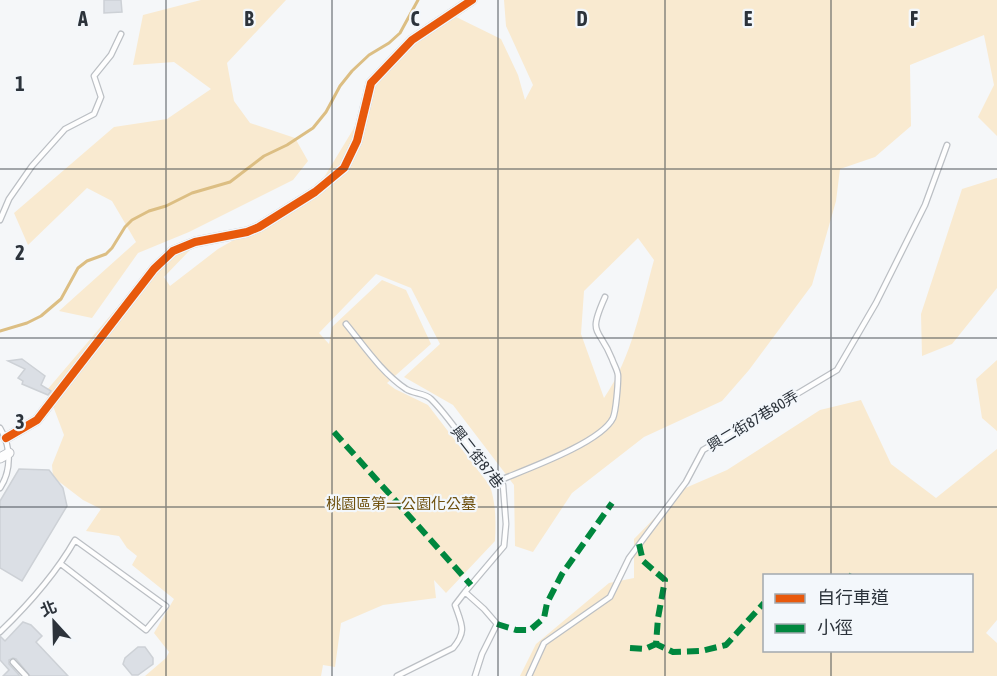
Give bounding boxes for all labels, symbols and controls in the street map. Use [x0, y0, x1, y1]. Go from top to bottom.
text: A [77, 7, 88, 30]
text: B [244, 7, 254, 30]
text: C [411, 7, 420, 30]
text: D [576, 7, 588, 30]
text: E [744, 7, 753, 30]
text: F [910, 7, 918, 30]
text: 1 [15, 72, 25, 95]
text: 2 [15, 241, 25, 264]
street label: 興二街87巷80弄 [704, 387, 801, 454]
text: 3 [15, 410, 25, 433]
street label: 興二街87巷 [448, 422, 507, 491]
park label: 桃園區第一公園化公墓 [326, 495, 476, 512]
legend [763, 574, 973, 652]
text: 自行車道 [817, 587, 889, 608]
north arrow [24, 592, 84, 652]
text: 北 [38, 597, 59, 619]
text: 小徑 [817, 617, 853, 638]

